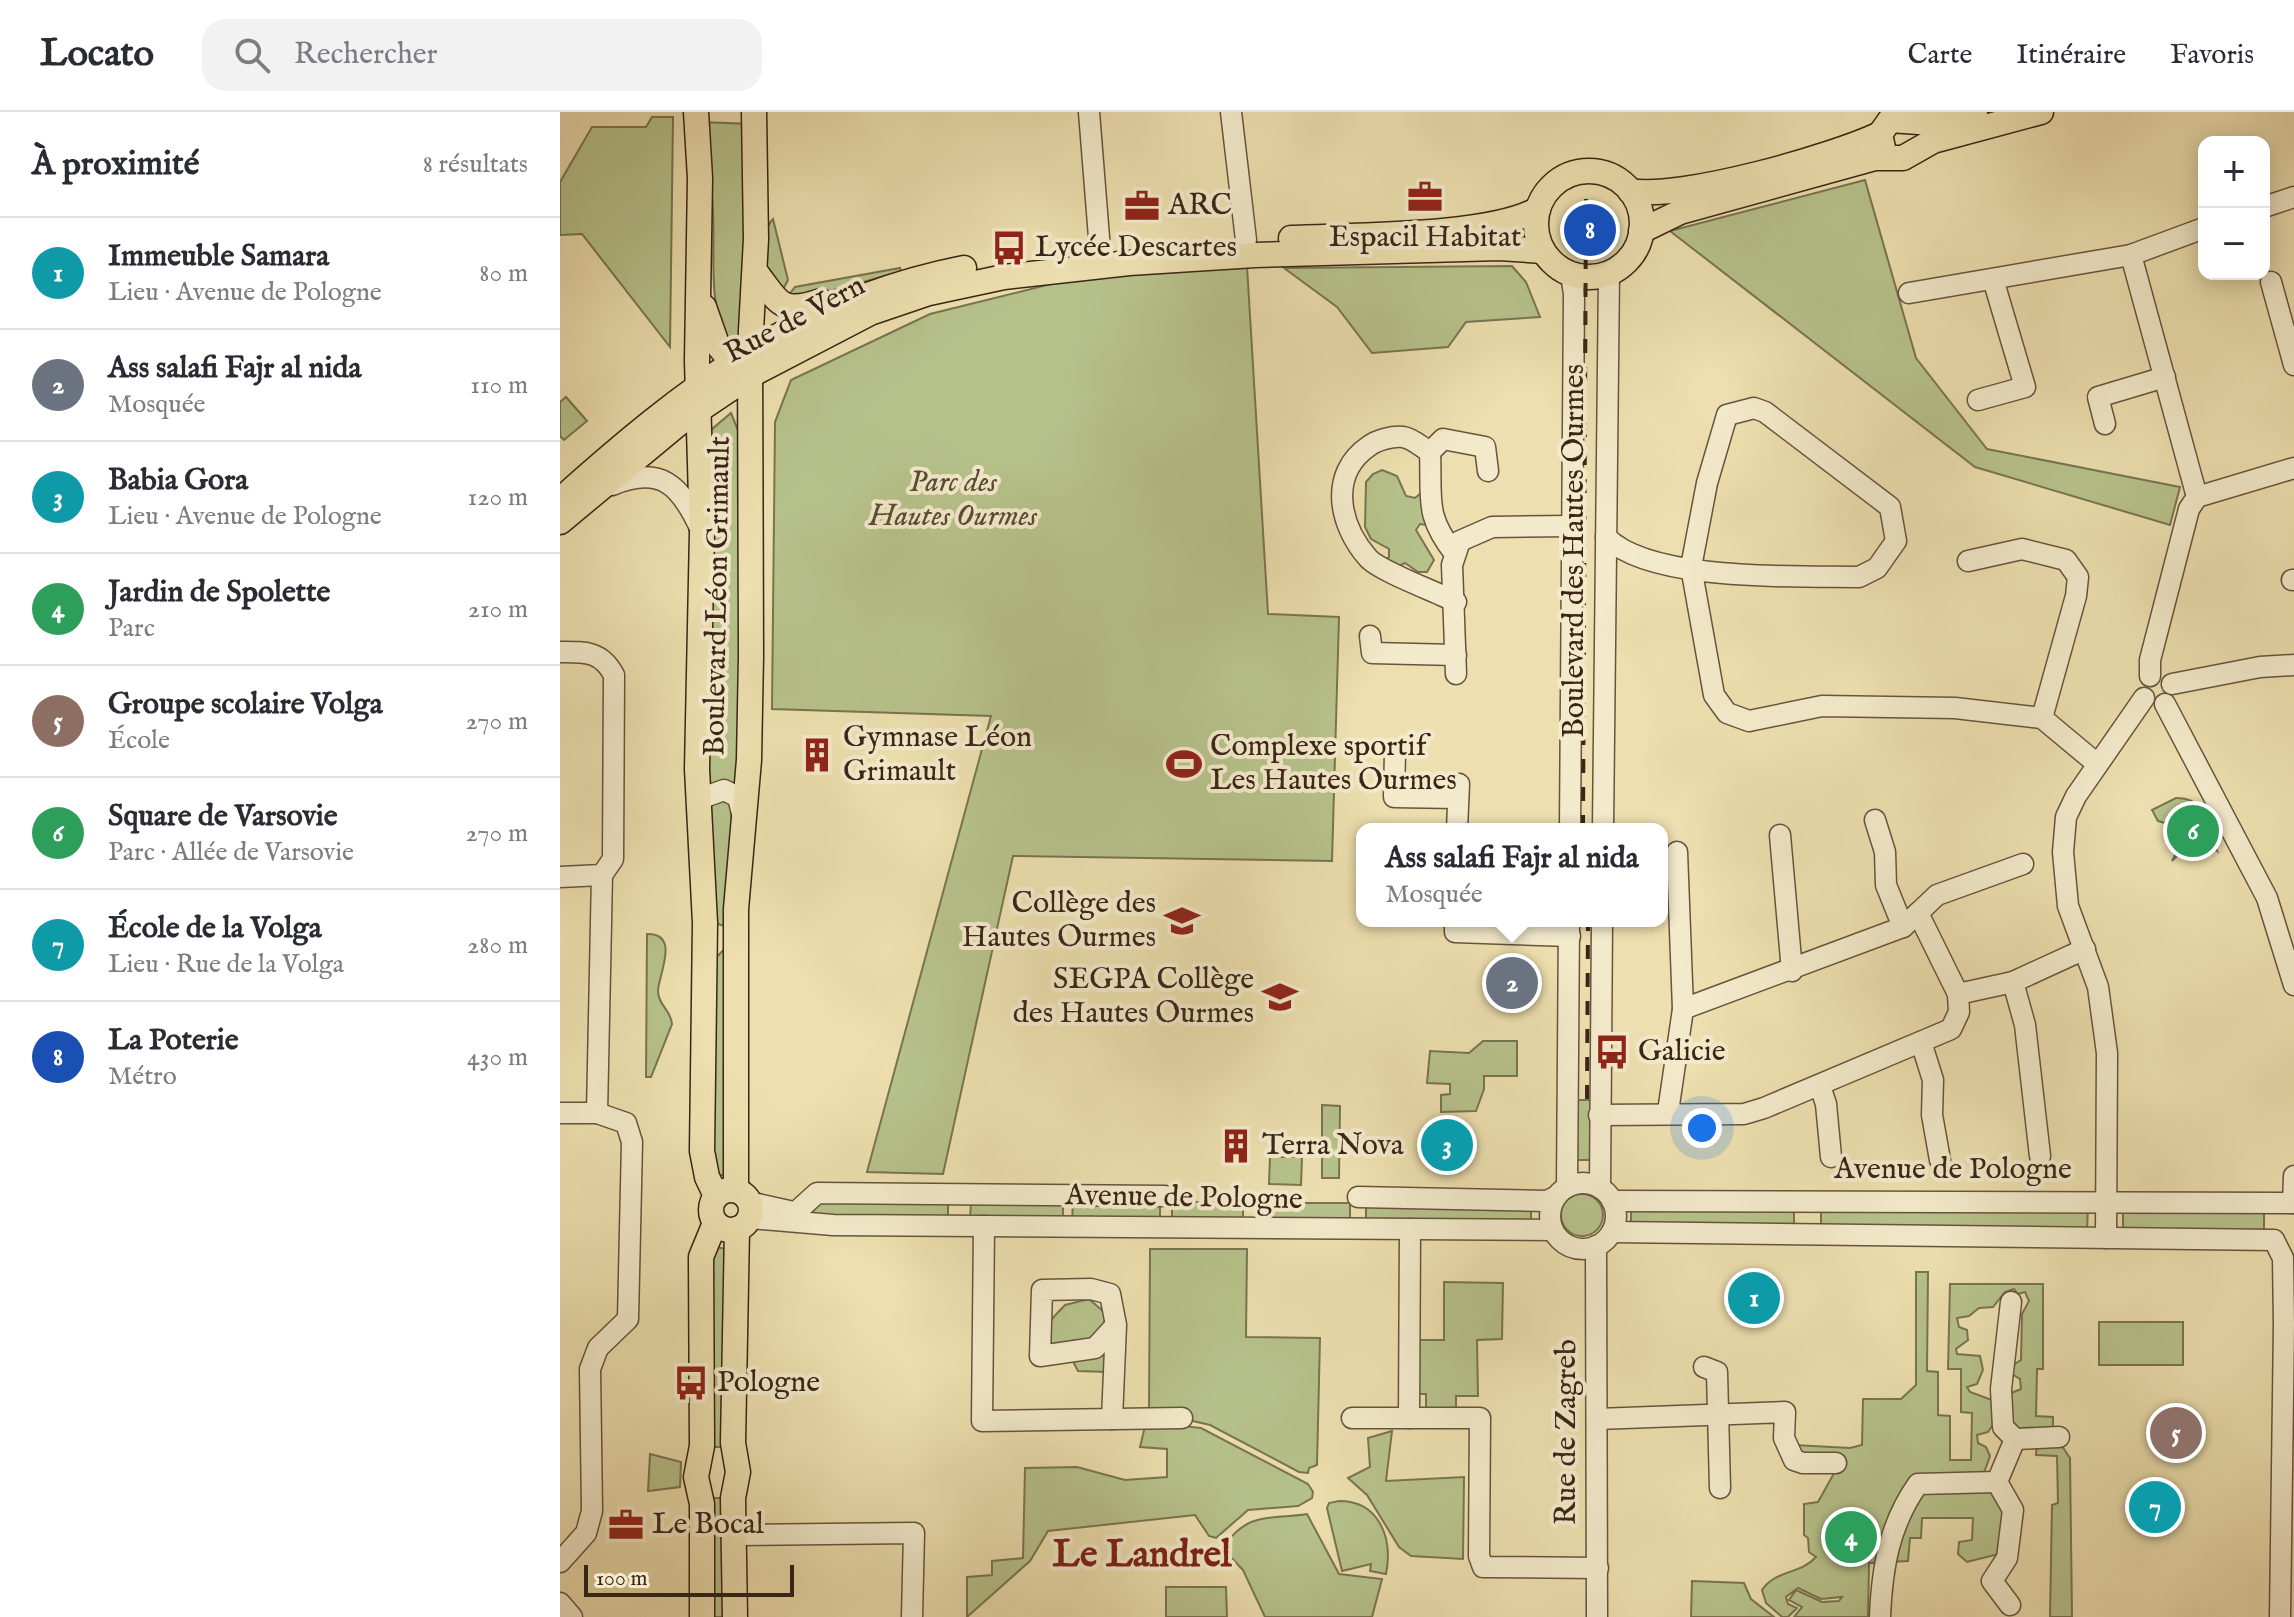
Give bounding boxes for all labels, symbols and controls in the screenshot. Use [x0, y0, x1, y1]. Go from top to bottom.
search box [202, 19, 762, 91]
text: Locato [40, 31, 154, 79]
icon: search [230, 33, 274, 77]
text: Rechercher [294, 36, 438, 74]
text: Carte [1907, 38, 1972, 73]
text: Itinéraire [2016, 38, 2126, 73]
text: Favoris [2170, 38, 2254, 73]
map controls [2198, 136, 2270, 280]
button: + [2198, 136, 2270, 208]
text: À proximité [32, 143, 199, 186]
text: 8 résultats [423, 148, 528, 181]
office icon: Espacil Habitat [1406, 178, 1444, 216]
office icon: ARC [1123, 187, 1161, 225]
place label: ARC [1167, 187, 1232, 225]
pin: 8 [1564, 200, 1616, 260]
button: − [2198, 208, 2270, 280]
place label: Espacil Habitat [1329, 219, 1521, 257]
bus stop icon: Lycée Descartes [990, 229, 1028, 267]
place label: Lycée Descartes [1035, 229, 1237, 267]
text: Immeuble Samara [108, 238, 329, 276]
text: 1 [53, 257, 63, 290]
text: 80 m [479, 257, 528, 290]
street label: Rue de Vern [718, 267, 872, 373]
text: Lieu · Avenue de Pologne [108, 276, 382, 309]
text: Ass salafi Fajr al nida [108, 350, 361, 388]
street label: Boulevard des Hautes Ourmes [1556, 364, 1594, 738]
text: 2 [52, 369, 64, 402]
text: 110 m [470, 369, 528, 402]
text: Mosquée [108, 388, 206, 421]
street label: Boulevard Léon Grimault [696, 436, 740, 756]
text: Babia Gora [108, 462, 248, 500]
park label: Parc des Hautes Ourmes [868, 464, 1038, 536]
text: 3 [53, 481, 63, 514]
text: 120 m [468, 481, 528, 514]
text: Lieu · Avenue de Pologne [108, 500, 382, 533]
text: Jardin de Spolette [108, 574, 330, 612]
text: 4 [52, 593, 64, 626]
text: 210 m [468, 593, 528, 626]
text: Parc [108, 612, 155, 645]
text: Groupe scolaire Volga [108, 686, 383, 724]
text: 5 [53, 705, 63, 738]
text: 270 m [465, 705, 528, 738]
place label: Gymnase Léon Grimault [843, 719, 1032, 791]
text: École [108, 724, 170, 757]
place label: Complexe sportif Les Hautes Ourmes [1210, 728, 1457, 800]
building icon: Gymnase Léon Grimault [798, 736, 836, 774]
sports icon: Complexe sportif Les Hautes Ourmes [1165, 745, 1203, 783]
text: Square de Varsovie [108, 798, 337, 836]
pin: 6 [2167, 801, 2219, 861]
text: 6 [53, 817, 63, 850]
text: 270 m [465, 817, 528, 850]
popup [1356, 823, 1668, 927]
text: Parc · Allée de Varsovie [108, 836, 354, 869]
text: Ass salafi Fajr al nida [1385, 840, 1639, 878]
text: Mosquée [1385, 878, 1483, 911]
place label: Collège des Hautes Ourmes [962, 885, 1156, 957]
school or university icon: Collège des Hautes Ourmes [1163, 902, 1201, 940]
text: École de la Volga [108, 910, 322, 948]
text: 7 [52, 929, 64, 962]
text: 280 m [467, 929, 528, 962]
text: Lieu · Rue de la Volga [108, 948, 344, 981]
pin: 2 [1486, 953, 1538, 1013]
place label: SEGPA Collège des Hautes Ourmes [1013, 961, 1254, 1033]
school or university icon: SEGPA Collège des Hautes Ourmes [1261, 978, 1299, 1016]
text: La Poterie [108, 1022, 239, 1060]
bus stop icon: Galicie [1593, 1033, 1631, 1071]
place label: Galicie [1638, 1033, 1725, 1071]
text: 8 [53, 1041, 63, 1074]
text: 430 m [467, 1041, 528, 1074]
text: Métro [108, 1060, 177, 1093]
your location [1682, 1108, 1722, 1148]
pin: 3 [1421, 1115, 1473, 1175]
building icon: Terra Nova [1217, 1127, 1255, 1165]
place label: Terra Nova [1262, 1127, 1404, 1165]
street label: Avenue de Pologne [1833, 1151, 2072, 1189]
street label: Avenue de Pologne [1064, 1177, 1303, 1219]
pin: 1 [1728, 1268, 1780, 1328]
street label: Rue de Zagreb [1548, 1339, 1586, 1525]
bus stop icon: Pologne [672, 1364, 710, 1402]
place label: Pologne [717, 1364, 820, 1402]
pin: 5 [2150, 1403, 2202, 1463]
pin: 7 [2129, 1477, 2181, 1537]
office icon: Le Bocal [607, 1506, 645, 1544]
place label: Le Bocal [652, 1506, 765, 1544]
pin: 4 [1825, 1507, 1877, 1567]
district label: Le Landrel [1053, 1532, 1232, 1580]
scale bar [584, 1561, 794, 1597]
text: 100 m [596, 1565, 648, 1593]

